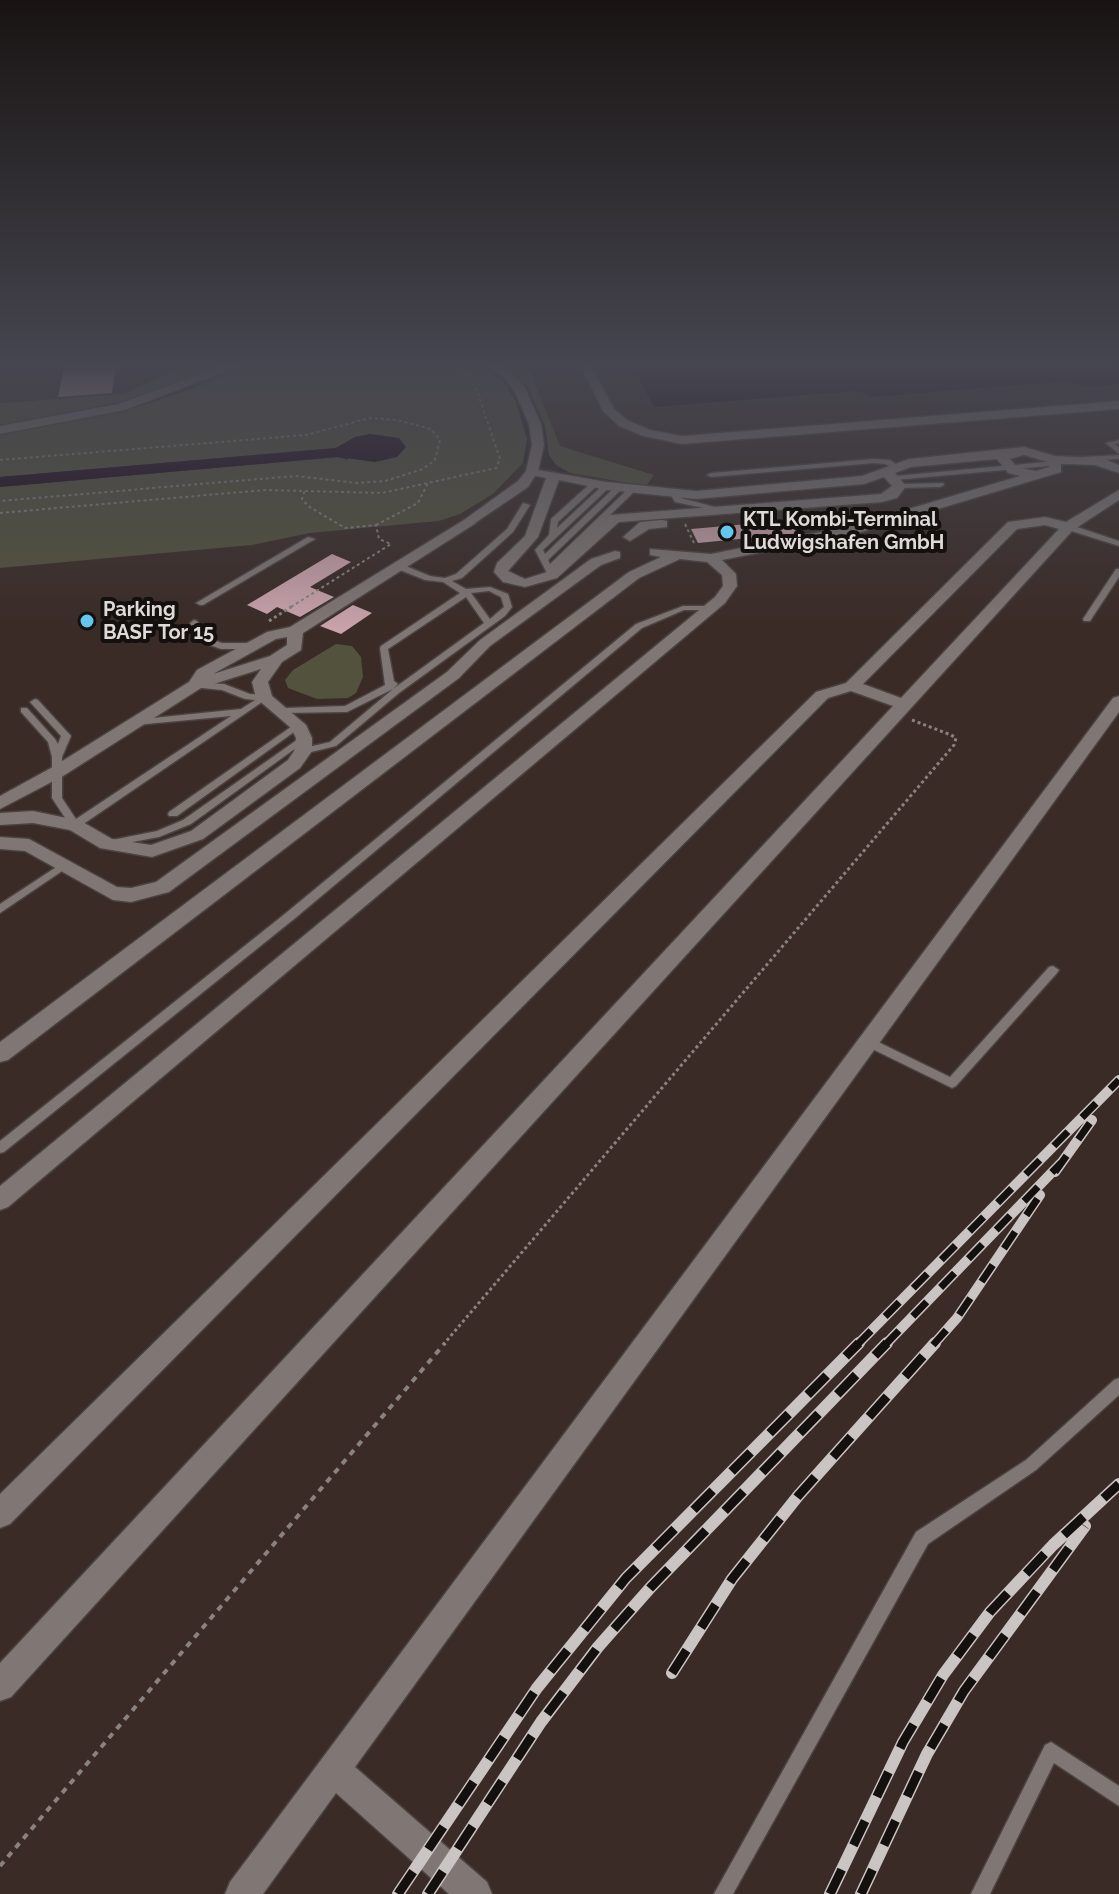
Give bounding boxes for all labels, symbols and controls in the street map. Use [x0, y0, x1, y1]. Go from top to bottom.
place label: KTL Kombi-Terminal Ludwigshafen GmbH [743, 508, 944, 555]
marker: KTL Kombi-Terminal Ludwigshafen GmbH [718, 523, 736, 541]
place label: Parking BASF Tor 15 [103, 598, 214, 645]
marker: Parking BASF Tor 15 [78, 612, 96, 630]

